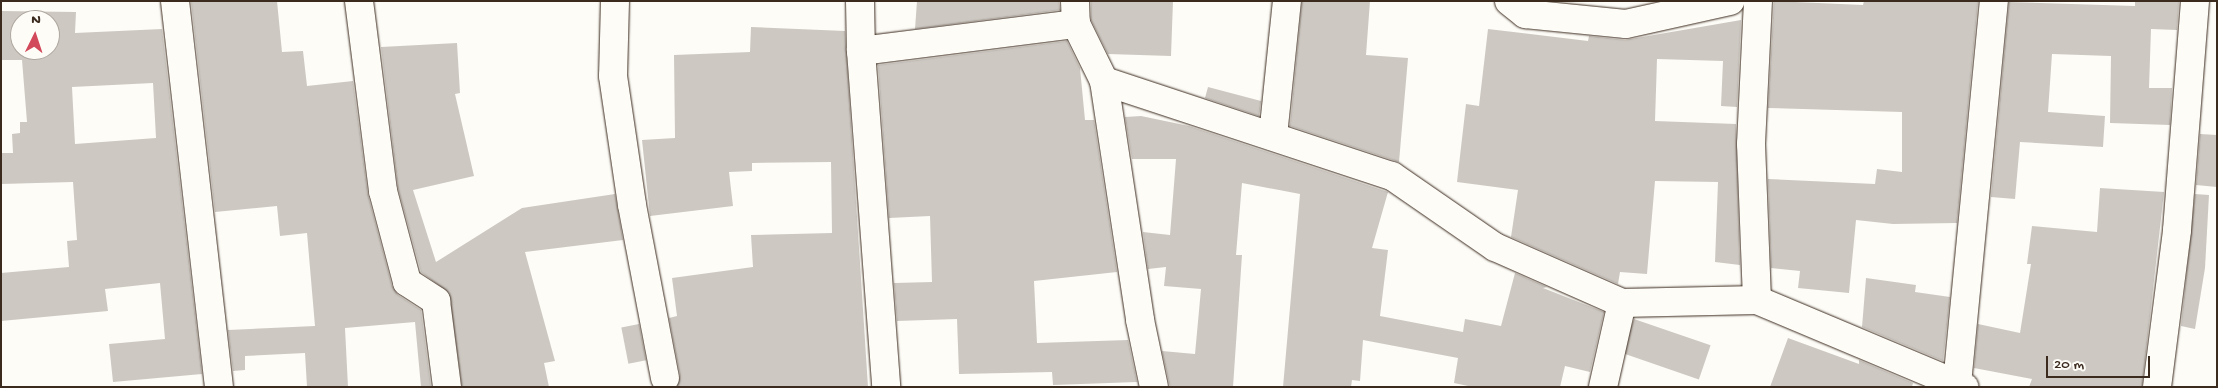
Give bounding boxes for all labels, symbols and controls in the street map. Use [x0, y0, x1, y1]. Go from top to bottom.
north arrow [10, 10, 60, 60]
text: N [31, 12, 41, 29]
scale bar [2048, 346, 2152, 378]
text: 20 m [2054, 356, 2084, 374]

